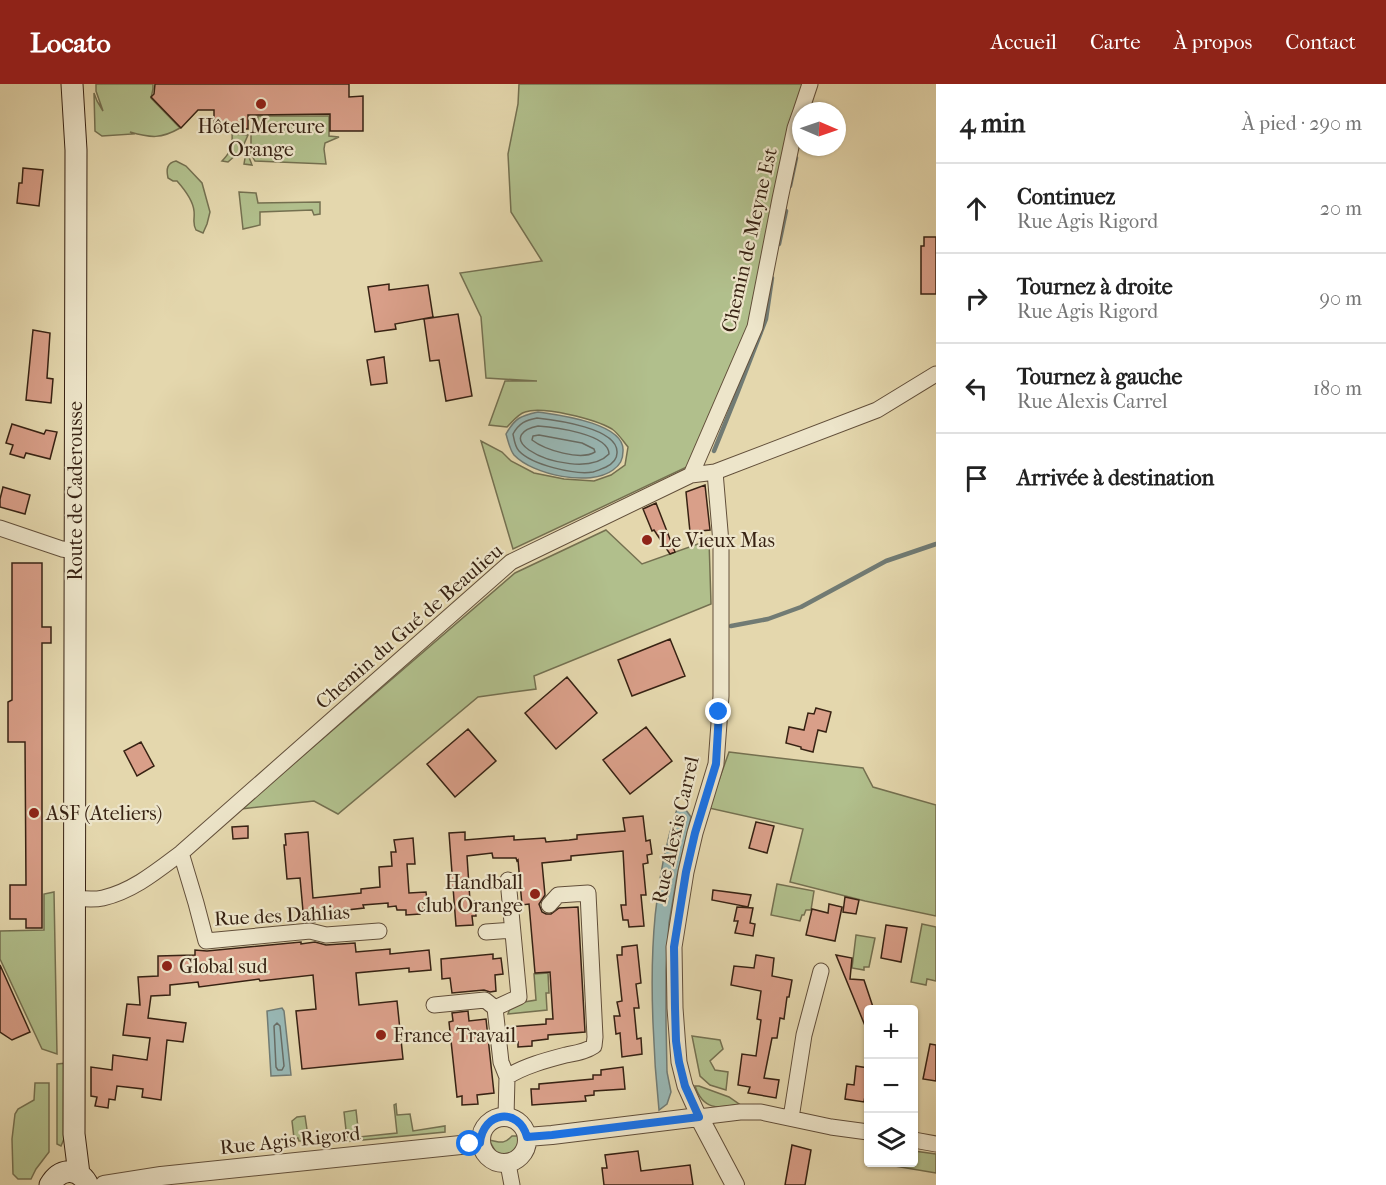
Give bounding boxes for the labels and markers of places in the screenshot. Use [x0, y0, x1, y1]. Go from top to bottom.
marker: Hôtel Mercure Orange [254, 97, 268, 111]
place label: Hôtel Mercure Orange [197, 115, 325, 161]
place label: Le Vieux Mas [659, 529, 775, 552]
marker: Le Vieux Mas [640, 533, 654, 547]
place label: ASF (Ateliers) [45, 802, 162, 825]
marker: ASF (Ateliers) [27, 806, 41, 820]
place label: Handball club Orange [417, 871, 523, 917]
marker: Handball club Orange [528, 887, 542, 901]
place label: Global sud [179, 955, 269, 978]
marker: Global sud [160, 959, 174, 973]
place label: France Travail [393, 1024, 516, 1047]
marker: France Travail [374, 1028, 388, 1042]

